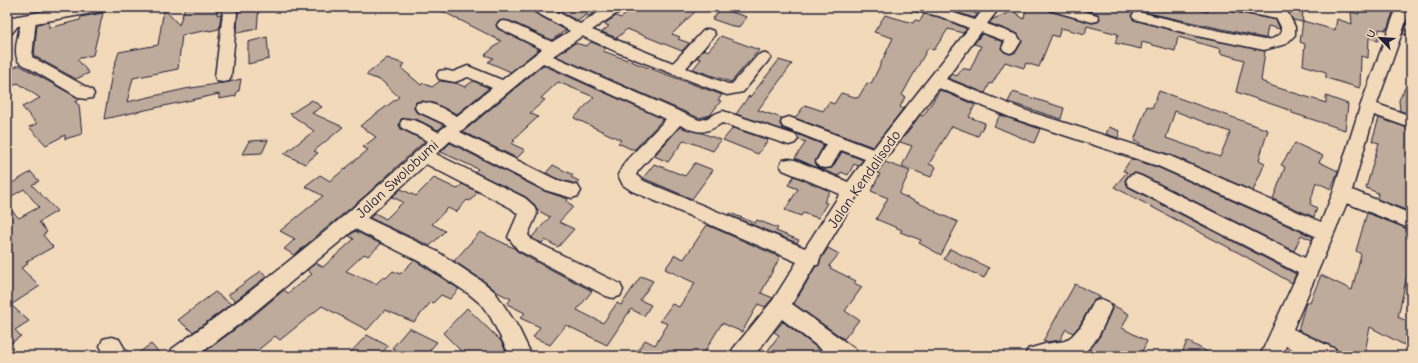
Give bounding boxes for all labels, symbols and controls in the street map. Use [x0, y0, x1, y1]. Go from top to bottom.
north arrow [1360, 18, 1400, 58]
text: U [1364, 28, 1379, 40]
street label: Jalan Kendalisodo [823, 126, 905, 231]
street label: Jalan Swolobumi [352, 136, 442, 222]

